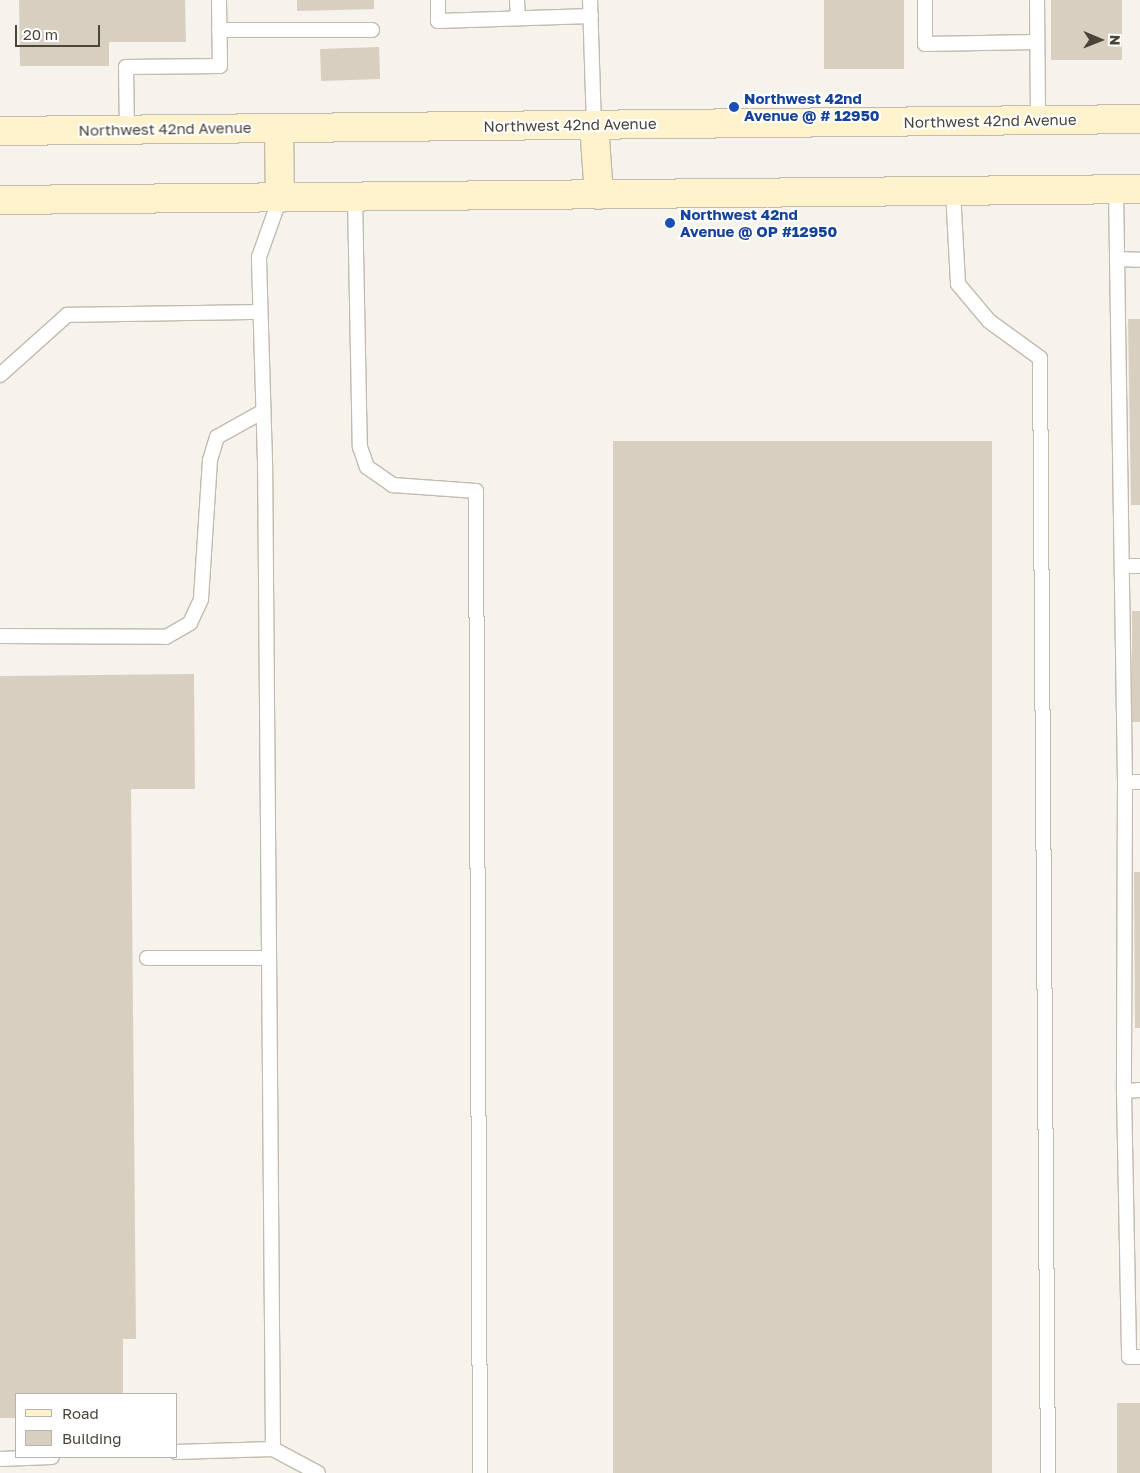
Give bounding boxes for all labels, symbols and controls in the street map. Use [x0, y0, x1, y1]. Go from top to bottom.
scale bar [18, 15, 102, 47]
north arrow [1075, 15, 1125, 65]
text: 20 m [23, 25, 58, 43]
text: N [1107, 35, 1124, 46]
place label: Northwest 42nd Avenue @ # 12950 [744, 89, 880, 124]
marker: Northwest 42nd Avenue @ # 12950 [728, 101, 740, 113]
street label: Northwest 42nd Avenue [903, 110, 1077, 132]
street label: Northwest 42nd Avenue [483, 114, 657, 136]
street label: Northwest 42nd Avenue [78, 118, 252, 140]
place label: Northwest 42nd Avenue @ OP #12950 [680, 205, 837, 240]
marker: Northwest 42nd Avenue @ OP #12950 [664, 217, 676, 229]
legend [15, 1393, 178, 1458]
text: Road [62, 1404, 99, 1422]
text: Building [62, 1429, 122, 1447]

